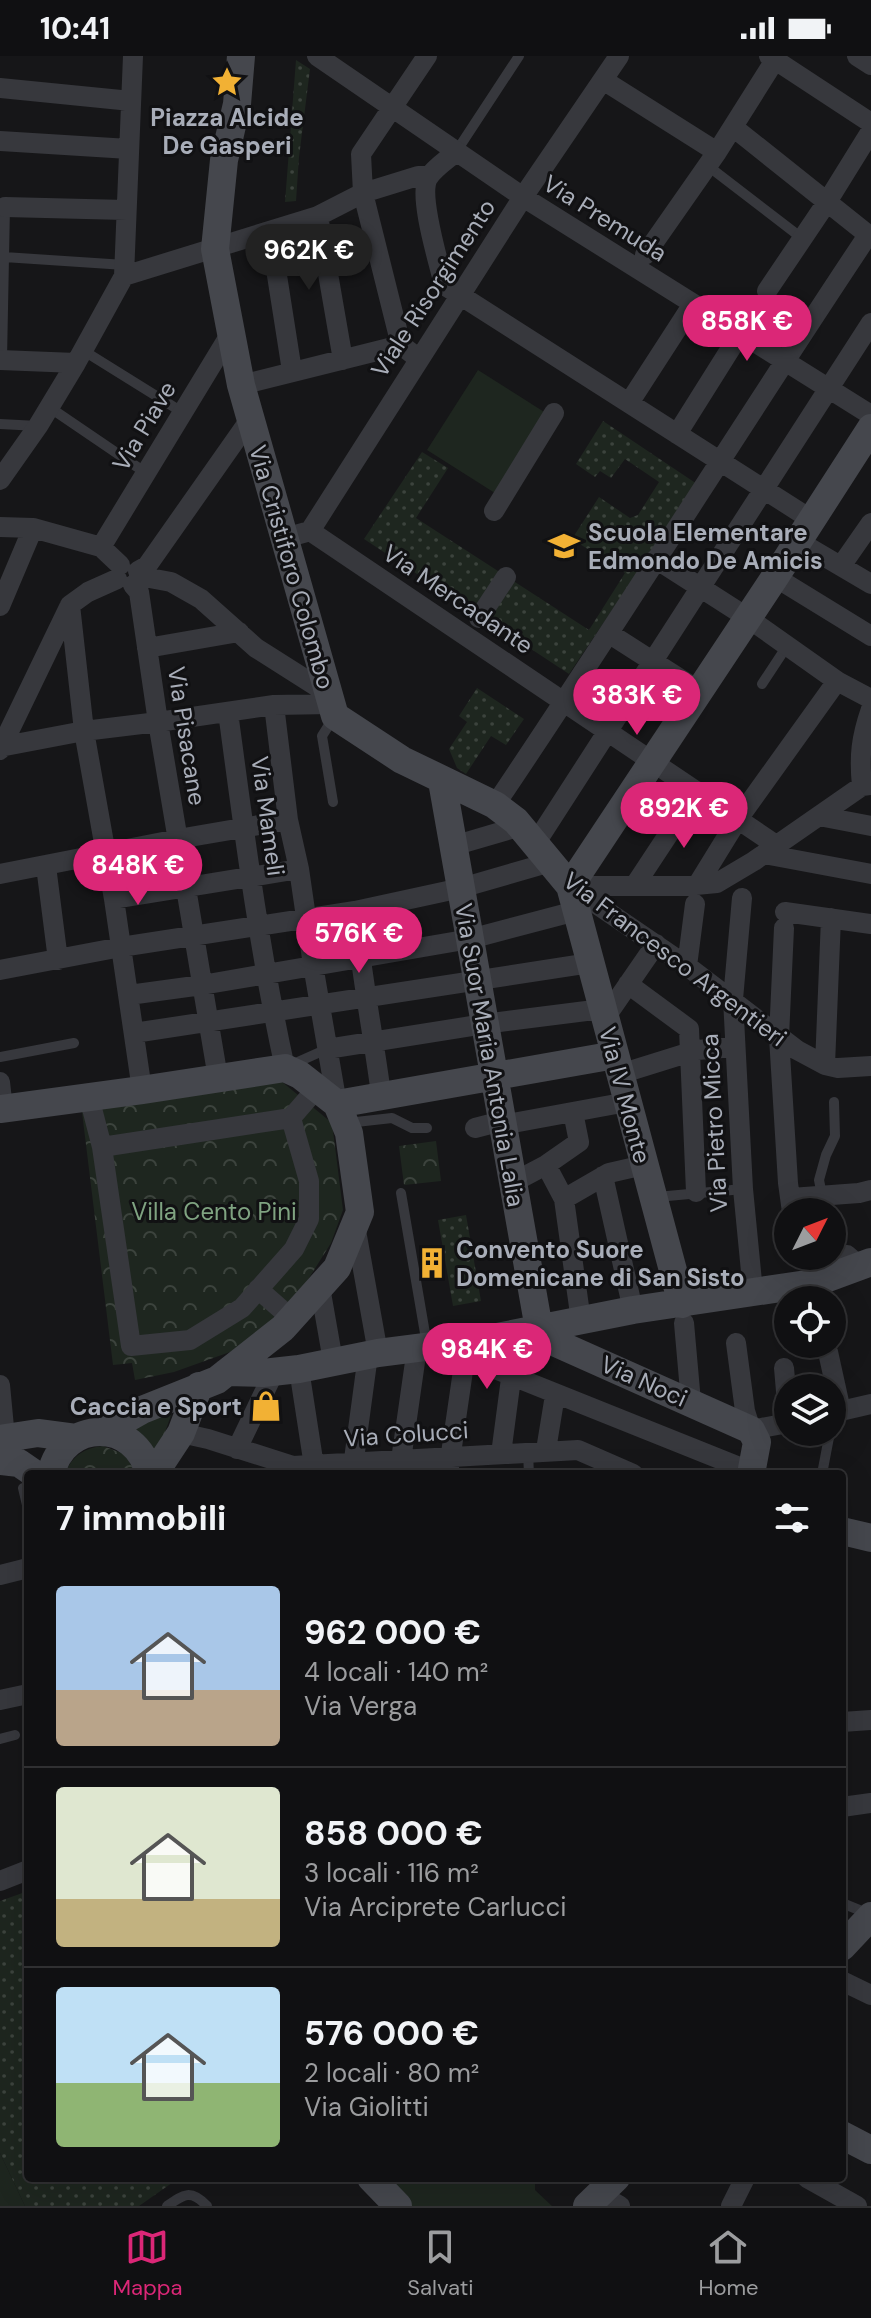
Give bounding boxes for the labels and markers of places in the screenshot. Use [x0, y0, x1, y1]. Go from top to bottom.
place icon: Piazza Alcide De Gasperi [210, 65, 244, 99]
place label: Piazza Alcide De Gasperi [150, 102, 304, 161]
pin: 962K € [244, 224, 374, 292]
pin: 858K € [682, 295, 812, 363]
place label: Scuola Elementare Edmondo De Amicis [588, 517, 823, 576]
school or university icon: Scuola Elementare Edmondo De Amicis [547, 529, 581, 563]
pin: 383K € [572, 669, 702, 737]
pin: 892K € [619, 782, 749, 850]
pin: 848K € [73, 839, 203, 907]
pin: 576K € [294, 907, 424, 975]
place label: Convento Suore Domenicane di San Sisto [456, 1234, 745, 1293]
building icon: Convento Suore Domenicane di San Sisto [415, 1246, 449, 1280]
pin: 984K € [422, 1323, 552, 1391]
shop icon: Caccia e Sport [249, 1389, 283, 1423]
place label: Caccia e Sport [70, 1391, 242, 1422]

